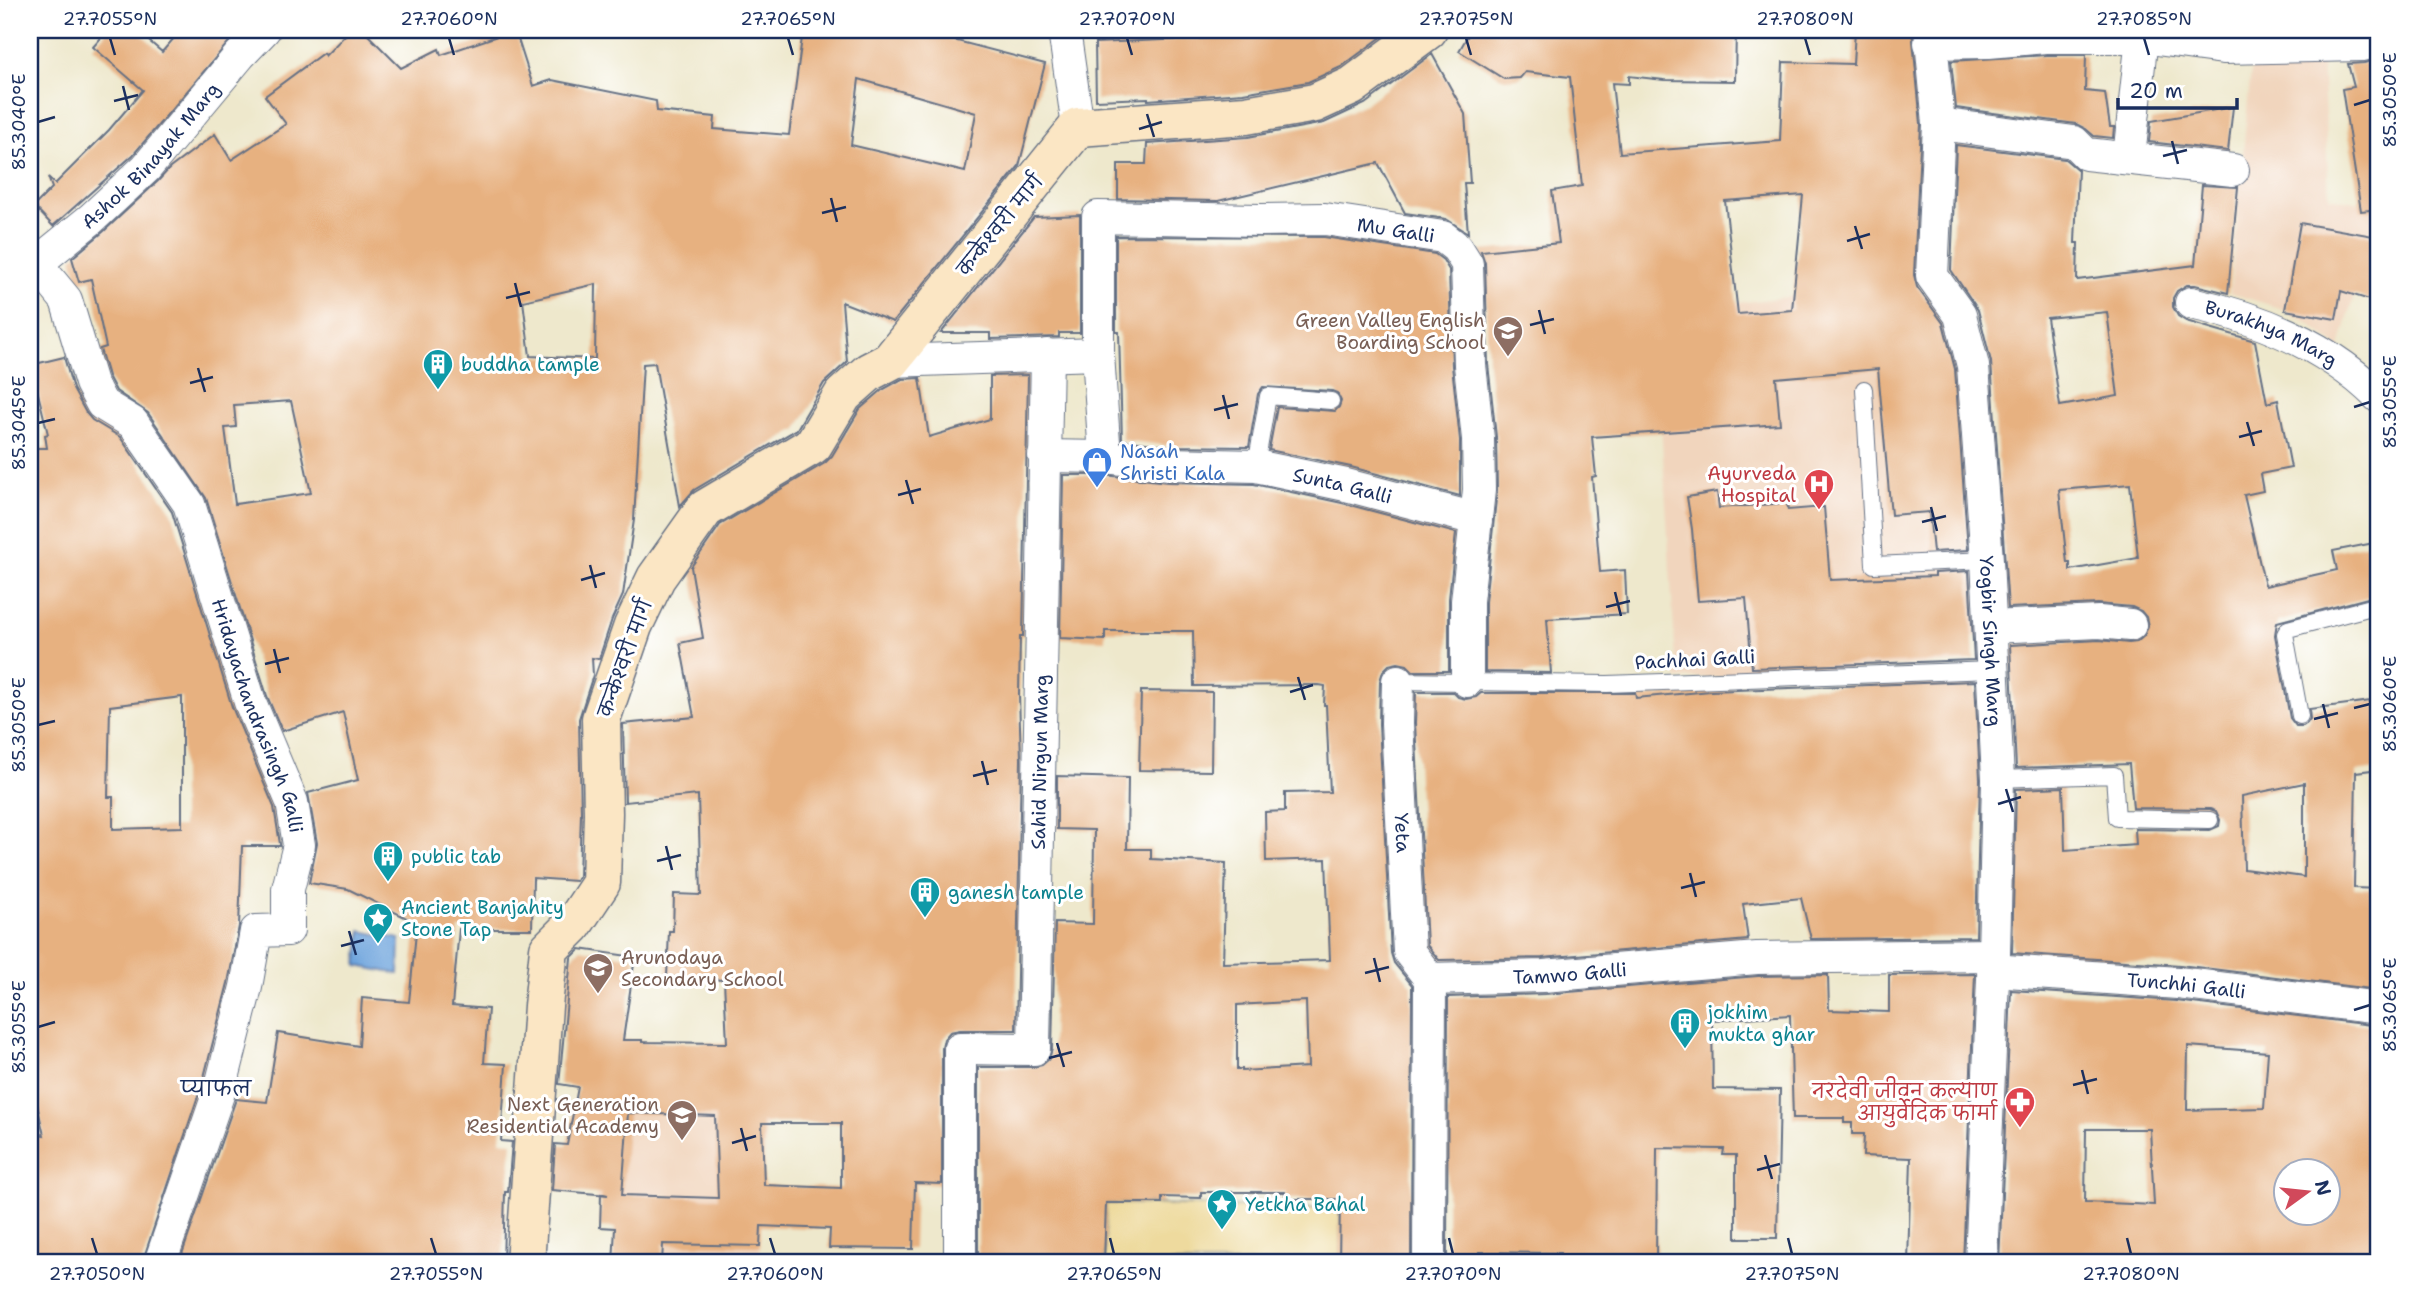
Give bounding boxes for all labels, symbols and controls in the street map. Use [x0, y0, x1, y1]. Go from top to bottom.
text: 27.7055°N [63, 7, 157, 31]
text: 27.7060°N [400, 7, 498, 31]
text: 27.7065°N [740, 7, 836, 31]
text: 27.7070°N [1079, 7, 1175, 31]
text: 27.7075°N [1418, 7, 1514, 31]
text: 27.7080°N [1756, 7, 1854, 31]
text: 27.7085°N [2096, 7, 2192, 31]
text: 85.3050°E [2378, 52, 2402, 148]
scale bar [2118, 66, 2238, 110]
text: 85.3040°E [7, 74, 31, 170]
street label: Ashok Binayak Marg [77, 77, 225, 235]
text: 20 m [2129, 77, 2183, 105]
street label: कन्केश्वरी मार्ग [949, 166, 1050, 282]
street label: Mu Galli [1355, 212, 1436, 249]
street label: Burakhya Marg [2202, 295, 2342, 373]
place label: Green Valley English Boarding School [1295, 308, 1485, 355]
school or university icon: Green Valley English Boarding School [1491, 314, 1525, 358]
building icon: buddha tample [421, 347, 455, 391]
place label: buddha tample [461, 352, 600, 377]
text: 85.3055°E [2378, 355, 2402, 449]
text: 85.3045°E [7, 376, 31, 470]
place label: Nasah Shristi Kala [1120, 439, 1225, 486]
shop icon: Nasah Shristi Kala [1080, 445, 1114, 489]
place label: Ayurveda Hospital [1707, 461, 1796, 508]
street label: Sunta Galli [1290, 462, 1395, 510]
hospital icon: Ayurveda Hospital [1802, 467, 1836, 511]
street label: Yogbir Singh Marg [1974, 555, 2007, 727]
street label: कन्केश्वरी मार्ग [589, 593, 659, 721]
street label: Hridayachandrasingh Galli [206, 595, 309, 835]
street label: Pachhai Galli [1634, 644, 1756, 675]
text: 85.3060°E [2378, 656, 2402, 752]
street label: Sahid Nirgun Marg [1026, 674, 1054, 850]
text: 85.3050°E [7, 677, 31, 773]
street label: Yeta [1389, 812, 1416, 854]
building icon: public tab [371, 839, 405, 883]
place label: public tab [411, 844, 501, 869]
building icon: ganesh tample [908, 875, 942, 919]
place label: ganesh tample [948, 880, 1084, 905]
place label: Ancient Banjahity Stone Tap [401, 895, 564, 942]
place icon: Ancient Banjahity Stone Tap [361, 901, 395, 945]
place label: Arunodaya Secondary School [621, 945, 784, 992]
school or university icon: Arunodaya Secondary School [581, 951, 615, 995]
street label: Tamwo Galli [1512, 957, 1628, 990]
text: 85.3065°E [2378, 958, 2402, 1052]
street label: Tunchhi Galli [2126, 967, 2247, 1004]
text: 85.3055°E [7, 980, 31, 1074]
place label: jokhim mukta ghar [1707, 1000, 1815, 1047]
building icon: jokhim mukta ghar [1668, 1006, 1702, 1050]
district label: प्याफल [180, 1075, 253, 1103]
place label: नरदेवी जीवन कल्याण आयुर्वेदिक फार्मा [1811, 1075, 1999, 1128]
pharmacy icon: नरदेवी जीवन कल्याण आयुर्वेदिक फार्मा [2003, 1085, 2037, 1129]
place label: Next Generation Residential Academy [467, 1092, 659, 1139]
school or university icon: Next Generation Residential Academy [665, 1098, 699, 1142]
north arrow [2272, 1156, 2342, 1226]
text: N [2309, 1177, 2337, 1198]
place icon: Yetkha Bahal [1205, 1187, 1239, 1231]
place label: Yetkha Bahal [1245, 1192, 1366, 1217]
text: 27.7050°N [49, 1262, 145, 1286]
text: 27.7055°N [389, 1262, 483, 1286]
text: 27.7060°N [726, 1262, 824, 1286]
text: 27.7065°N [1066, 1262, 1162, 1286]
text: 27.7070°N [1405, 1262, 1501, 1286]
text: 27.7075°N [1744, 1262, 1840, 1286]
text: 27.7080°N [2082, 1262, 2180, 1286]

